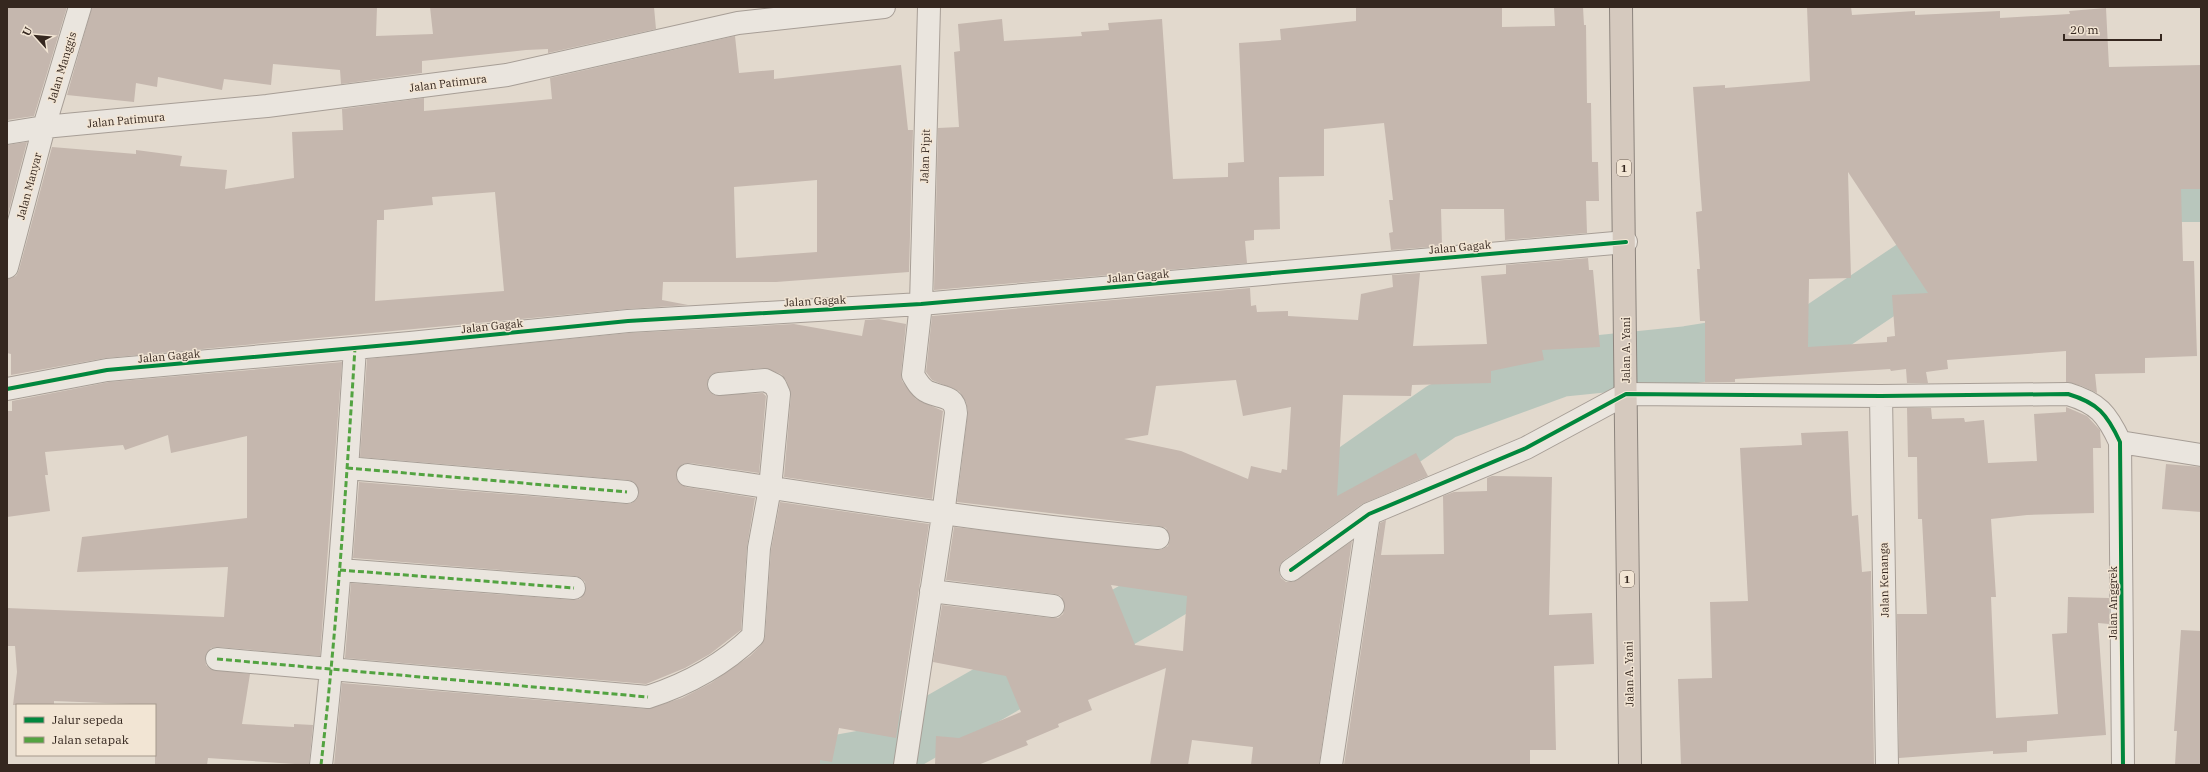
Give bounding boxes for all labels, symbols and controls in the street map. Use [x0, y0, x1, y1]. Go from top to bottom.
north arrow [16, 16, 56, 56]
scale bar [2064, 16, 2161, 42]
text: 20 m [2070, 22, 2099, 37]
text: U [19, 24, 35, 38]
street label: Jalan Manggis [45, 30, 79, 104]
street label: Jalan Patimura [408, 71, 488, 95]
street label: Jalan Patimura [87, 110, 165, 130]
street label: Jalan Pipit [917, 129, 933, 183]
street label: Jalan Manyar [13, 151, 45, 221]
road number: 1 [1617, 160, 1631, 176]
street label: Jalan Gagak [1428, 237, 1492, 257]
street label: Jalan Gagak [1106, 266, 1170, 286]
street label: Jalan Gagak [784, 292, 847, 310]
street label: Jalan Gagak [460, 316, 524, 336]
street label: Jalan A. Yani [1619, 317, 1633, 383]
street label: Jalan Gagak [137, 346, 201, 366]
street label: Jalan Kenanga [1876, 542, 1892, 618]
street label: Jalan Anggrek [2106, 566, 2120, 640]
road number: 1 [1620, 571, 1634, 587]
street label: Jalan A. Yani [1621, 640, 1637, 707]
legend [16, 704, 156, 756]
text: Jalur sepeda [52, 712, 124, 727]
text: Jalan setapak [52, 732, 129, 747]

